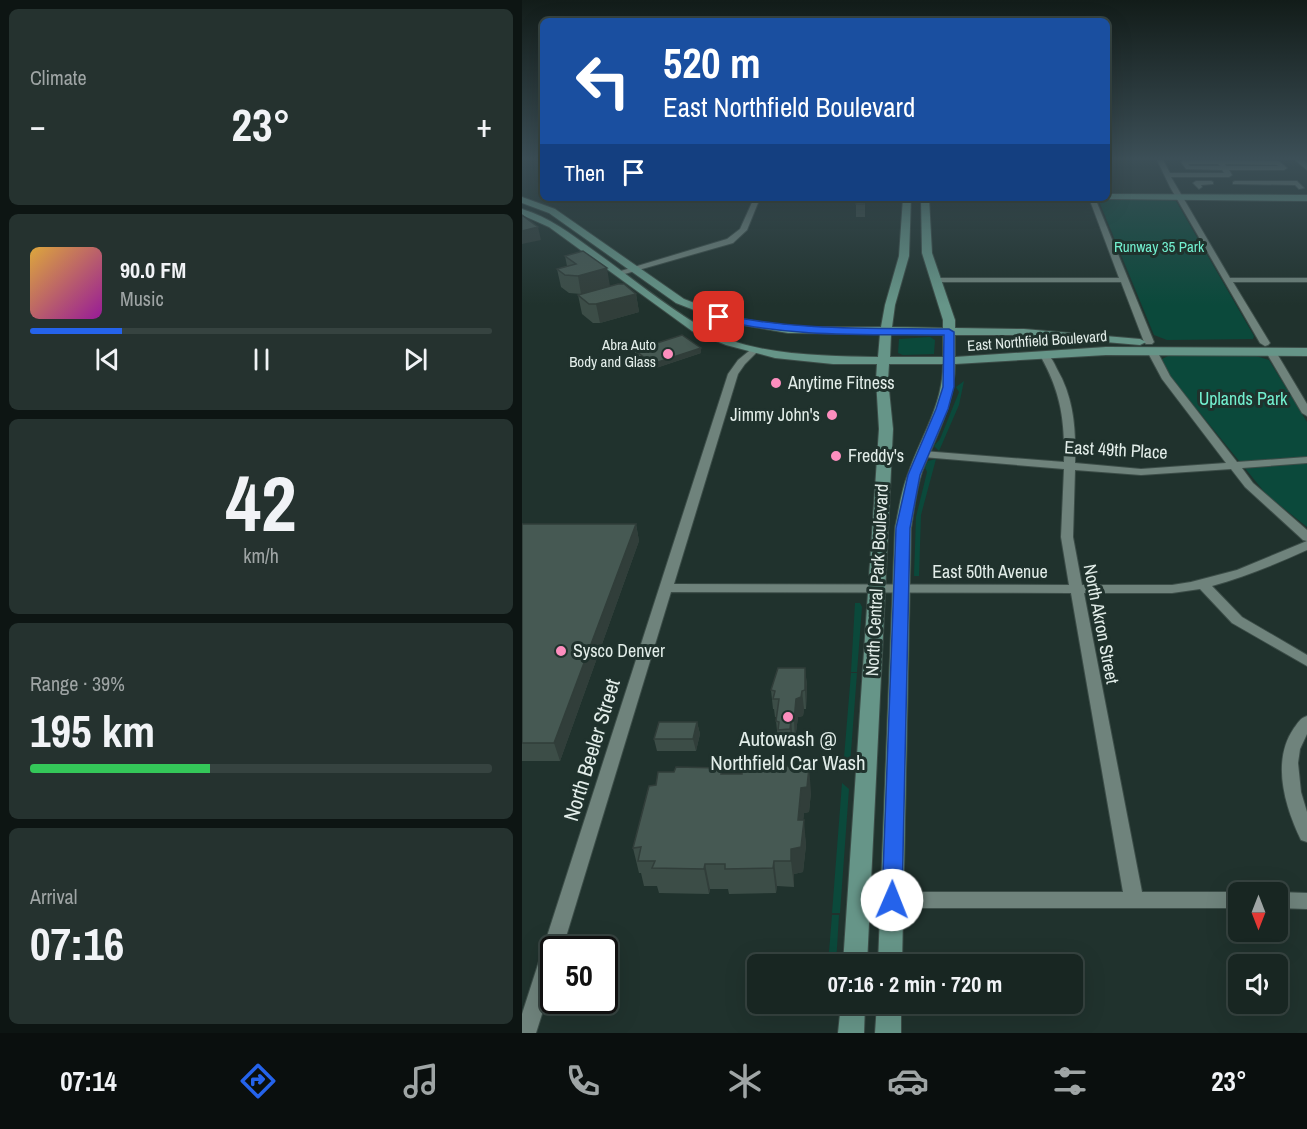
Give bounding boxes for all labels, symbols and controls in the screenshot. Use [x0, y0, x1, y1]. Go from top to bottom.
text: 520 m [663, 35, 761, 91]
icon: left [564, 42, 642, 120]
text: Climate [30, 64, 87, 91]
text: East Northfield Boulevard [663, 89, 915, 125]
text: 23° [231, 94, 291, 155]
text: − [30, 103, 46, 147]
text: + [476, 103, 492, 147]
icon: arrive [617, 156, 650, 189]
text: Then [564, 158, 605, 188]
park label: Runway 35 Park [1114, 236, 1205, 257]
text: 90.0 FM [120, 255, 186, 285]
text: Music [120, 285, 164, 312]
pin [693, 291, 744, 342]
icon: arrive [702, 300, 735, 333]
street label: East Northfield Boulevard [966, 325, 1108, 356]
place label: Abra Auto Body and Glass [569, 334, 656, 372]
icon: previous [91, 343, 124, 376]
icon: pause [245, 343, 278, 376]
icon: next [399, 343, 432, 376]
marker: Abra Auto Body and Glass [661, 347, 675, 361]
place label: Anytime Fitness [787, 370, 895, 395]
marker: Anytime Fitness [769, 376, 783, 390]
park label: Uplands Park [1199, 386, 1288, 411]
place label: Jimmy John's [730, 402, 820, 427]
marker: Jimmy John's [825, 408, 839, 422]
street label: East 49th Place [1064, 434, 1168, 465]
place label: Freddy's [848, 443, 904, 468]
marker: Freddy's [829, 449, 843, 463]
text: 42 [225, 450, 297, 555]
street label: North Central Park Boulevard [859, 483, 894, 677]
text: km/h [243, 542, 279, 569]
street label: East 50th Avenue [932, 559, 1048, 584]
street label: North Akron Street [1078, 562, 1125, 686]
place label: Sysco Denver [573, 638, 665, 663]
marker: Sysco Denver [554, 644, 568, 658]
text: Range · 39% [30, 670, 125, 697]
street label: North Beeler Street [556, 675, 627, 825]
text: 195 km [30, 700, 155, 761]
marker: Autowash @ Northfield Car Wash [781, 710, 795, 724]
place label: Autowash @ Northfield Car Wash [710, 724, 866, 777]
position arrow [860, 868, 924, 932]
north arrow [1228, 882, 1288, 942]
map controls [1228, 882, 1288, 1014]
text: Arrival [30, 883, 77, 910]
text: 07:16 [30, 913, 124, 974]
speed limit sign: 50 [540, 936, 618, 1014]
button: sound [1228, 954, 1288, 1014]
text: 07:16 · 2 min · 720 m [828, 969, 1002, 999]
icon: directions [237, 1060, 279, 1102]
icon: music [400, 1060, 442, 1102]
icon: phone [562, 1060, 604, 1102]
icon: climate [724, 1060, 766, 1102]
icon: car [887, 1060, 929, 1102]
icon: filters [1049, 1060, 1091, 1102]
text: 07:14 [60, 1063, 117, 1099]
text: 23° [1211, 1063, 1247, 1099]

